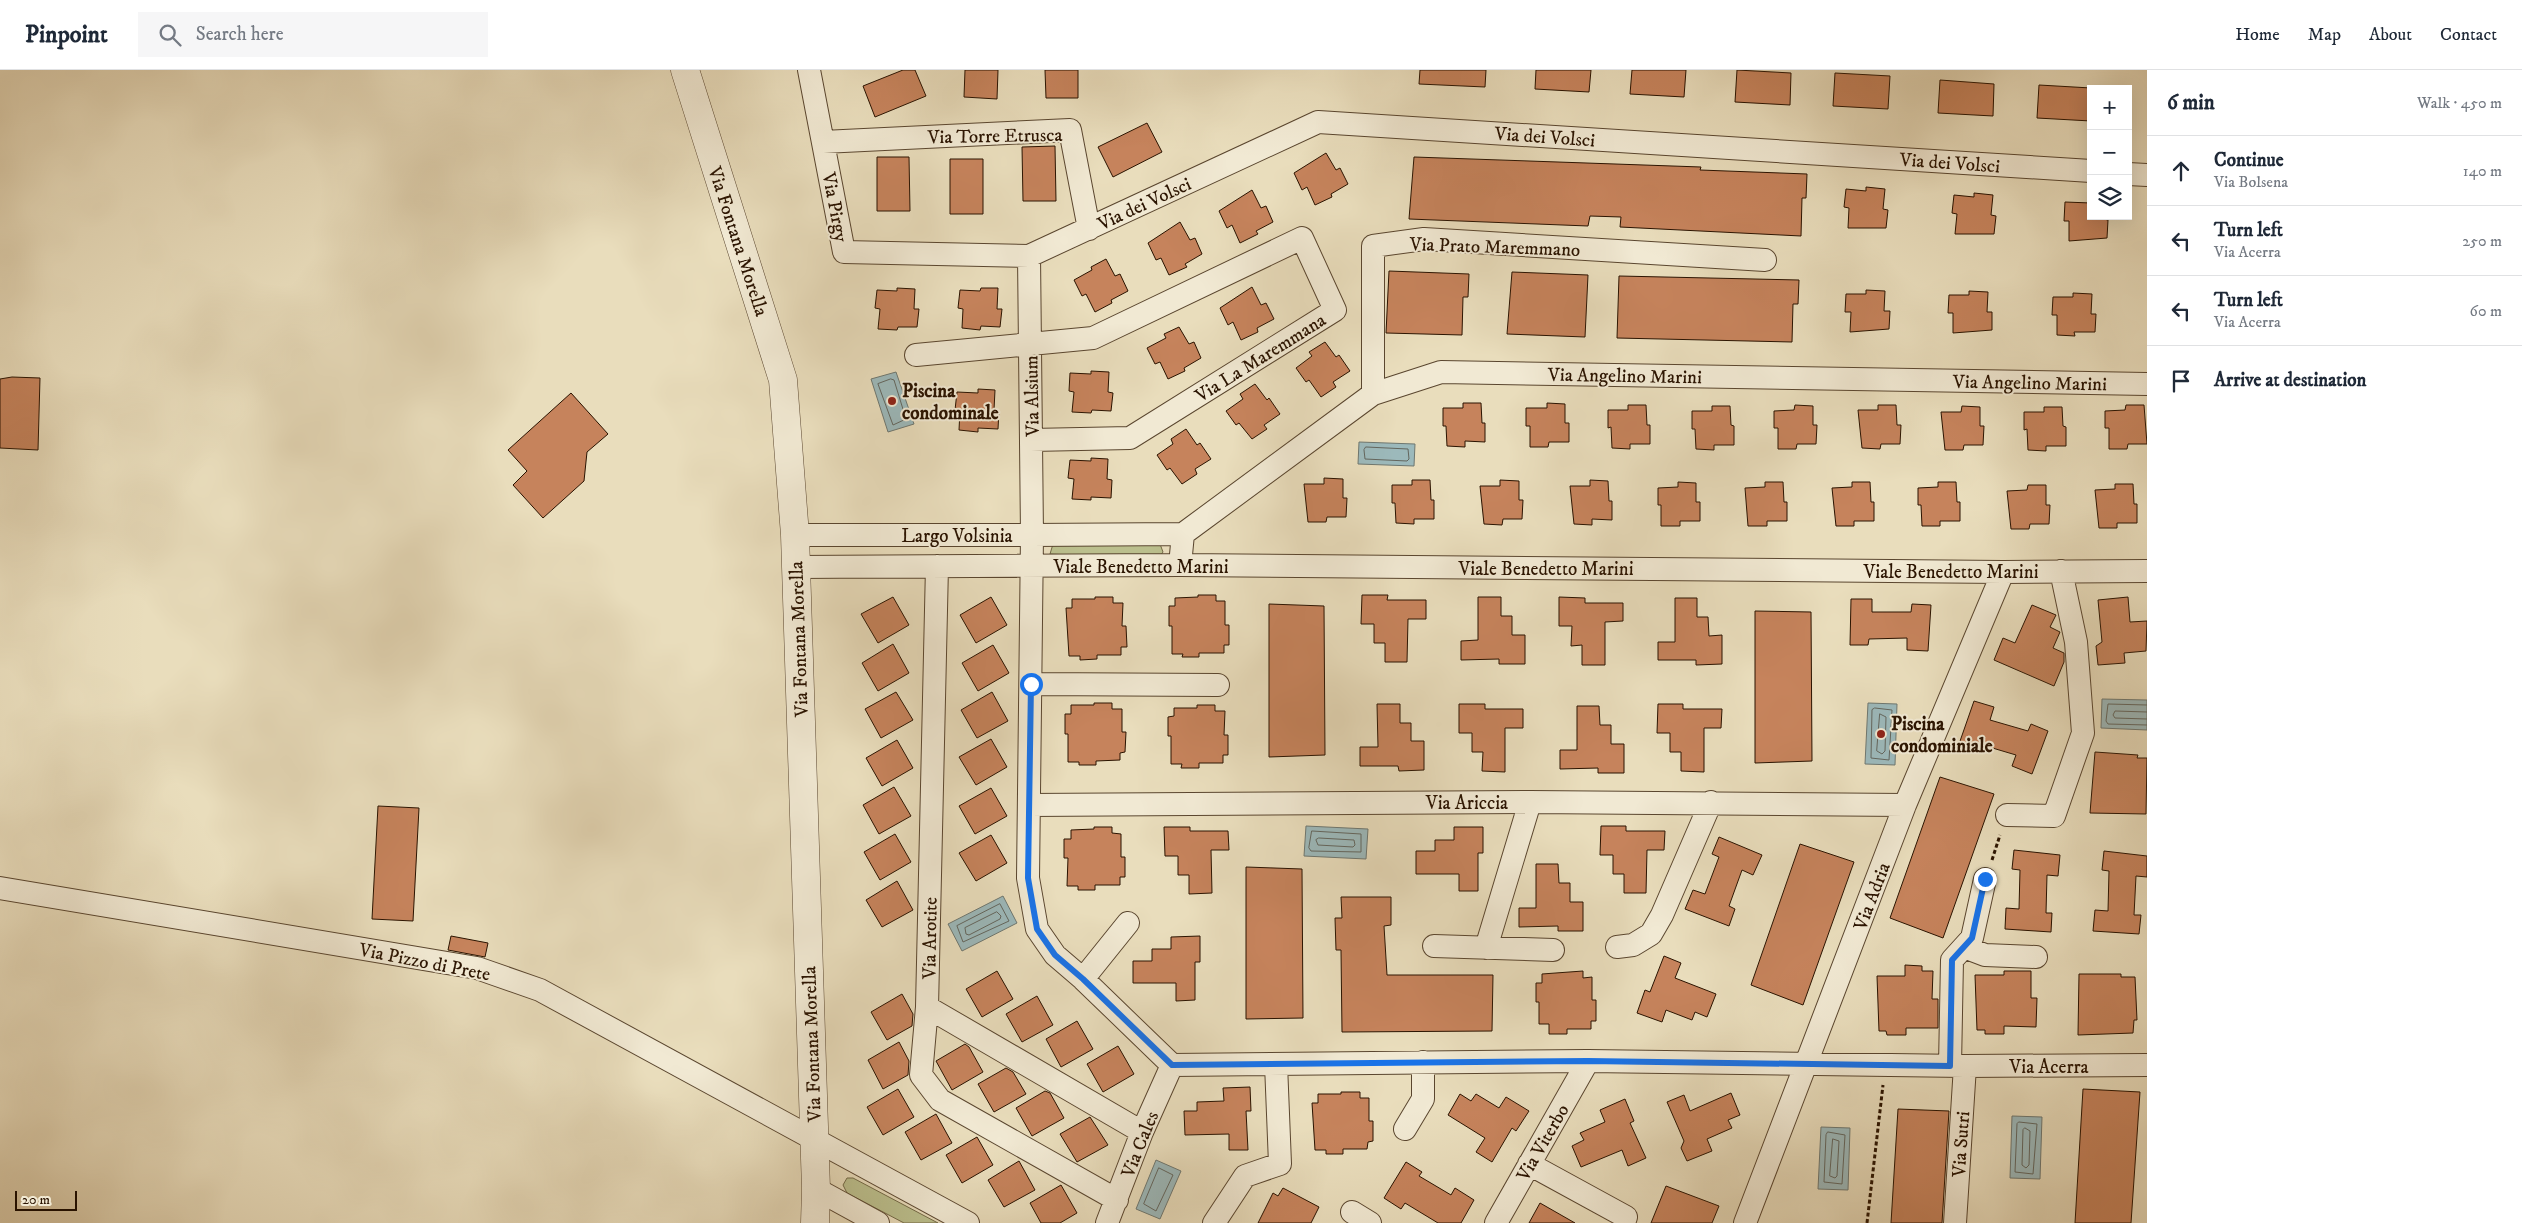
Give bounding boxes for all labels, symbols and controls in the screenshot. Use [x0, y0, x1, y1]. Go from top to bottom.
search box [138, 12, 488, 57]
text: Pinpoint [25, 20, 108, 50]
icon: search [156, 21, 184, 49]
text: Search here [196, 23, 284, 46]
text: Home [2235, 24, 2280, 46]
text: Map [2308, 24, 2341, 46]
text: About [2369, 24, 2412, 46]
text: Contact [2440, 24, 2497, 46]
map controls [2087, 85, 2132, 220]
button: + [2087, 85, 2132, 130]
text: 6 min [2167, 90, 2215, 116]
text: Walk · 450 m [2417, 93, 2502, 113]
street label: Via dei Volsci [1493, 122, 1596, 152]
street label: Via Torre Etrusca [926, 124, 1063, 149]
button: − [2087, 130, 2132, 175]
street label: Via dei Volsci [1898, 148, 2001, 178]
text: Continue [2214, 149, 2284, 172]
icon: ahead [2167, 157, 2195, 185]
text: 140 m [2463, 161, 2502, 181]
street label: Via Fontana Morella [702, 163, 773, 319]
street label: Via Pirgy [816, 170, 853, 245]
text: Via Bolsena [2214, 172, 2288, 192]
street label: Via dei Volsci [1093, 173, 1195, 236]
button: layers [2087, 175, 2132, 220]
text: Turn left [2214, 219, 2283, 242]
icon: left [2167, 227, 2195, 255]
text: 250 m [2462, 231, 2502, 251]
street label: Via Prato Maremmano [1408, 233, 1581, 262]
text: Via Acerra [2214, 242, 2281, 262]
text: Turn left [2214, 289, 2283, 312]
icon: left [2167, 297, 2195, 325]
text: 60 m [2470, 301, 2502, 321]
street label: Via La Maremmana [1190, 309, 1330, 408]
text: Via Acerra [2214, 312, 2281, 332]
street label: Via Alsium [1020, 355, 1045, 438]
street label: Via Angelino Marini [1547, 364, 1702, 389]
icon: arrive [2167, 367, 2195, 395]
text: Arrive at destination [2214, 369, 2366, 392]
street label: Via Angelino Marini [1952, 371, 2107, 396]
place label: Piscina condominale [902, 380, 999, 425]
marker: Piscina condominale [886, 395, 898, 407]
street label: Largo Volsinia [901, 525, 1013, 548]
street label: Viale Benedetto Marini [1052, 556, 1229, 579]
street label: Viale Benedetto Marini [1457, 558, 1634, 581]
street label: Via Fontana Morella [785, 561, 814, 718]
street label: Viale Benedetto Marini [1862, 561, 2039, 584]
route start [1020, 673, 1043, 696]
place label: Piscina condominiale [1891, 713, 1993, 758]
marker: Piscina condominiale [1875, 728, 1887, 740]
street label: Via Ariccia [1425, 792, 1508, 815]
street label: Via Adria [1849, 859, 1896, 935]
route end [1974, 868, 1997, 891]
street label: Via Arotite [918, 897, 943, 980]
street label: Via Pizzo di Prete [356, 938, 492, 986]
street label: Via Fontana Morella [798, 966, 827, 1123]
street label: Via Acerra [2008, 1056, 2089, 1079]
street label: Via Viterbo [1512, 1100, 1574, 1186]
street label: Via Cales [1116, 1108, 1164, 1182]
street label: Via Sutri [1948, 1110, 1975, 1179]
scale bar [15, 1188, 78, 1211]
text: 20 m [22, 1191, 50, 1209]

